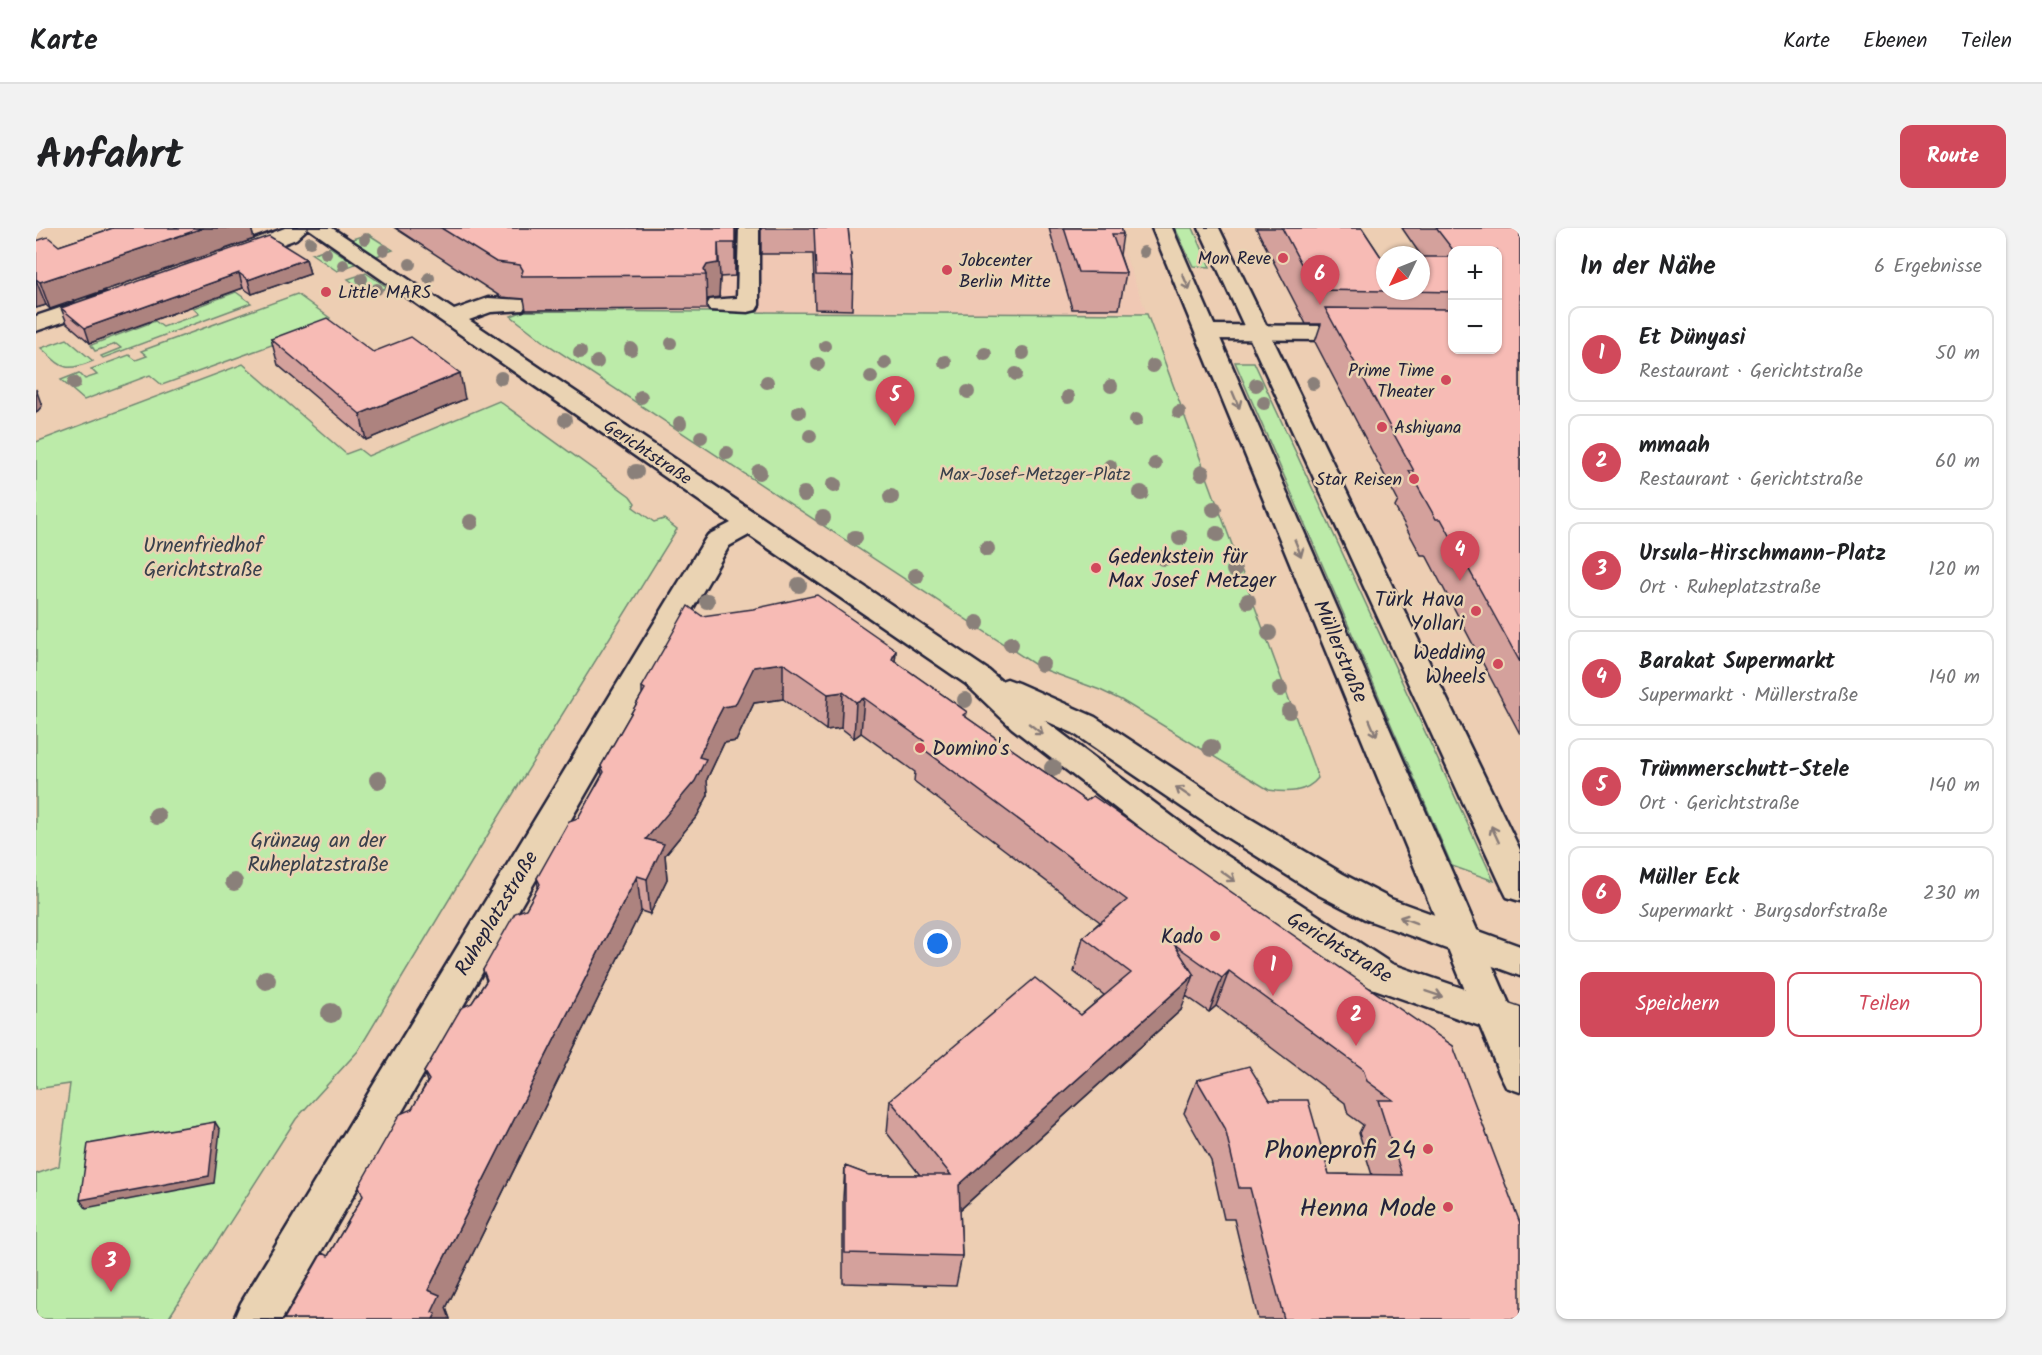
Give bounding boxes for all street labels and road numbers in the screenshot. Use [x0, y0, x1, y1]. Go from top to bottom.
street label: Gerichtstraße [597, 413, 697, 494]
street label: Müllerstraße [1303, 595, 1376, 709]
street label: Ruheplatzstraße [447, 844, 548, 983]
street label: Gerichtstraße [1280, 904, 1399, 993]

